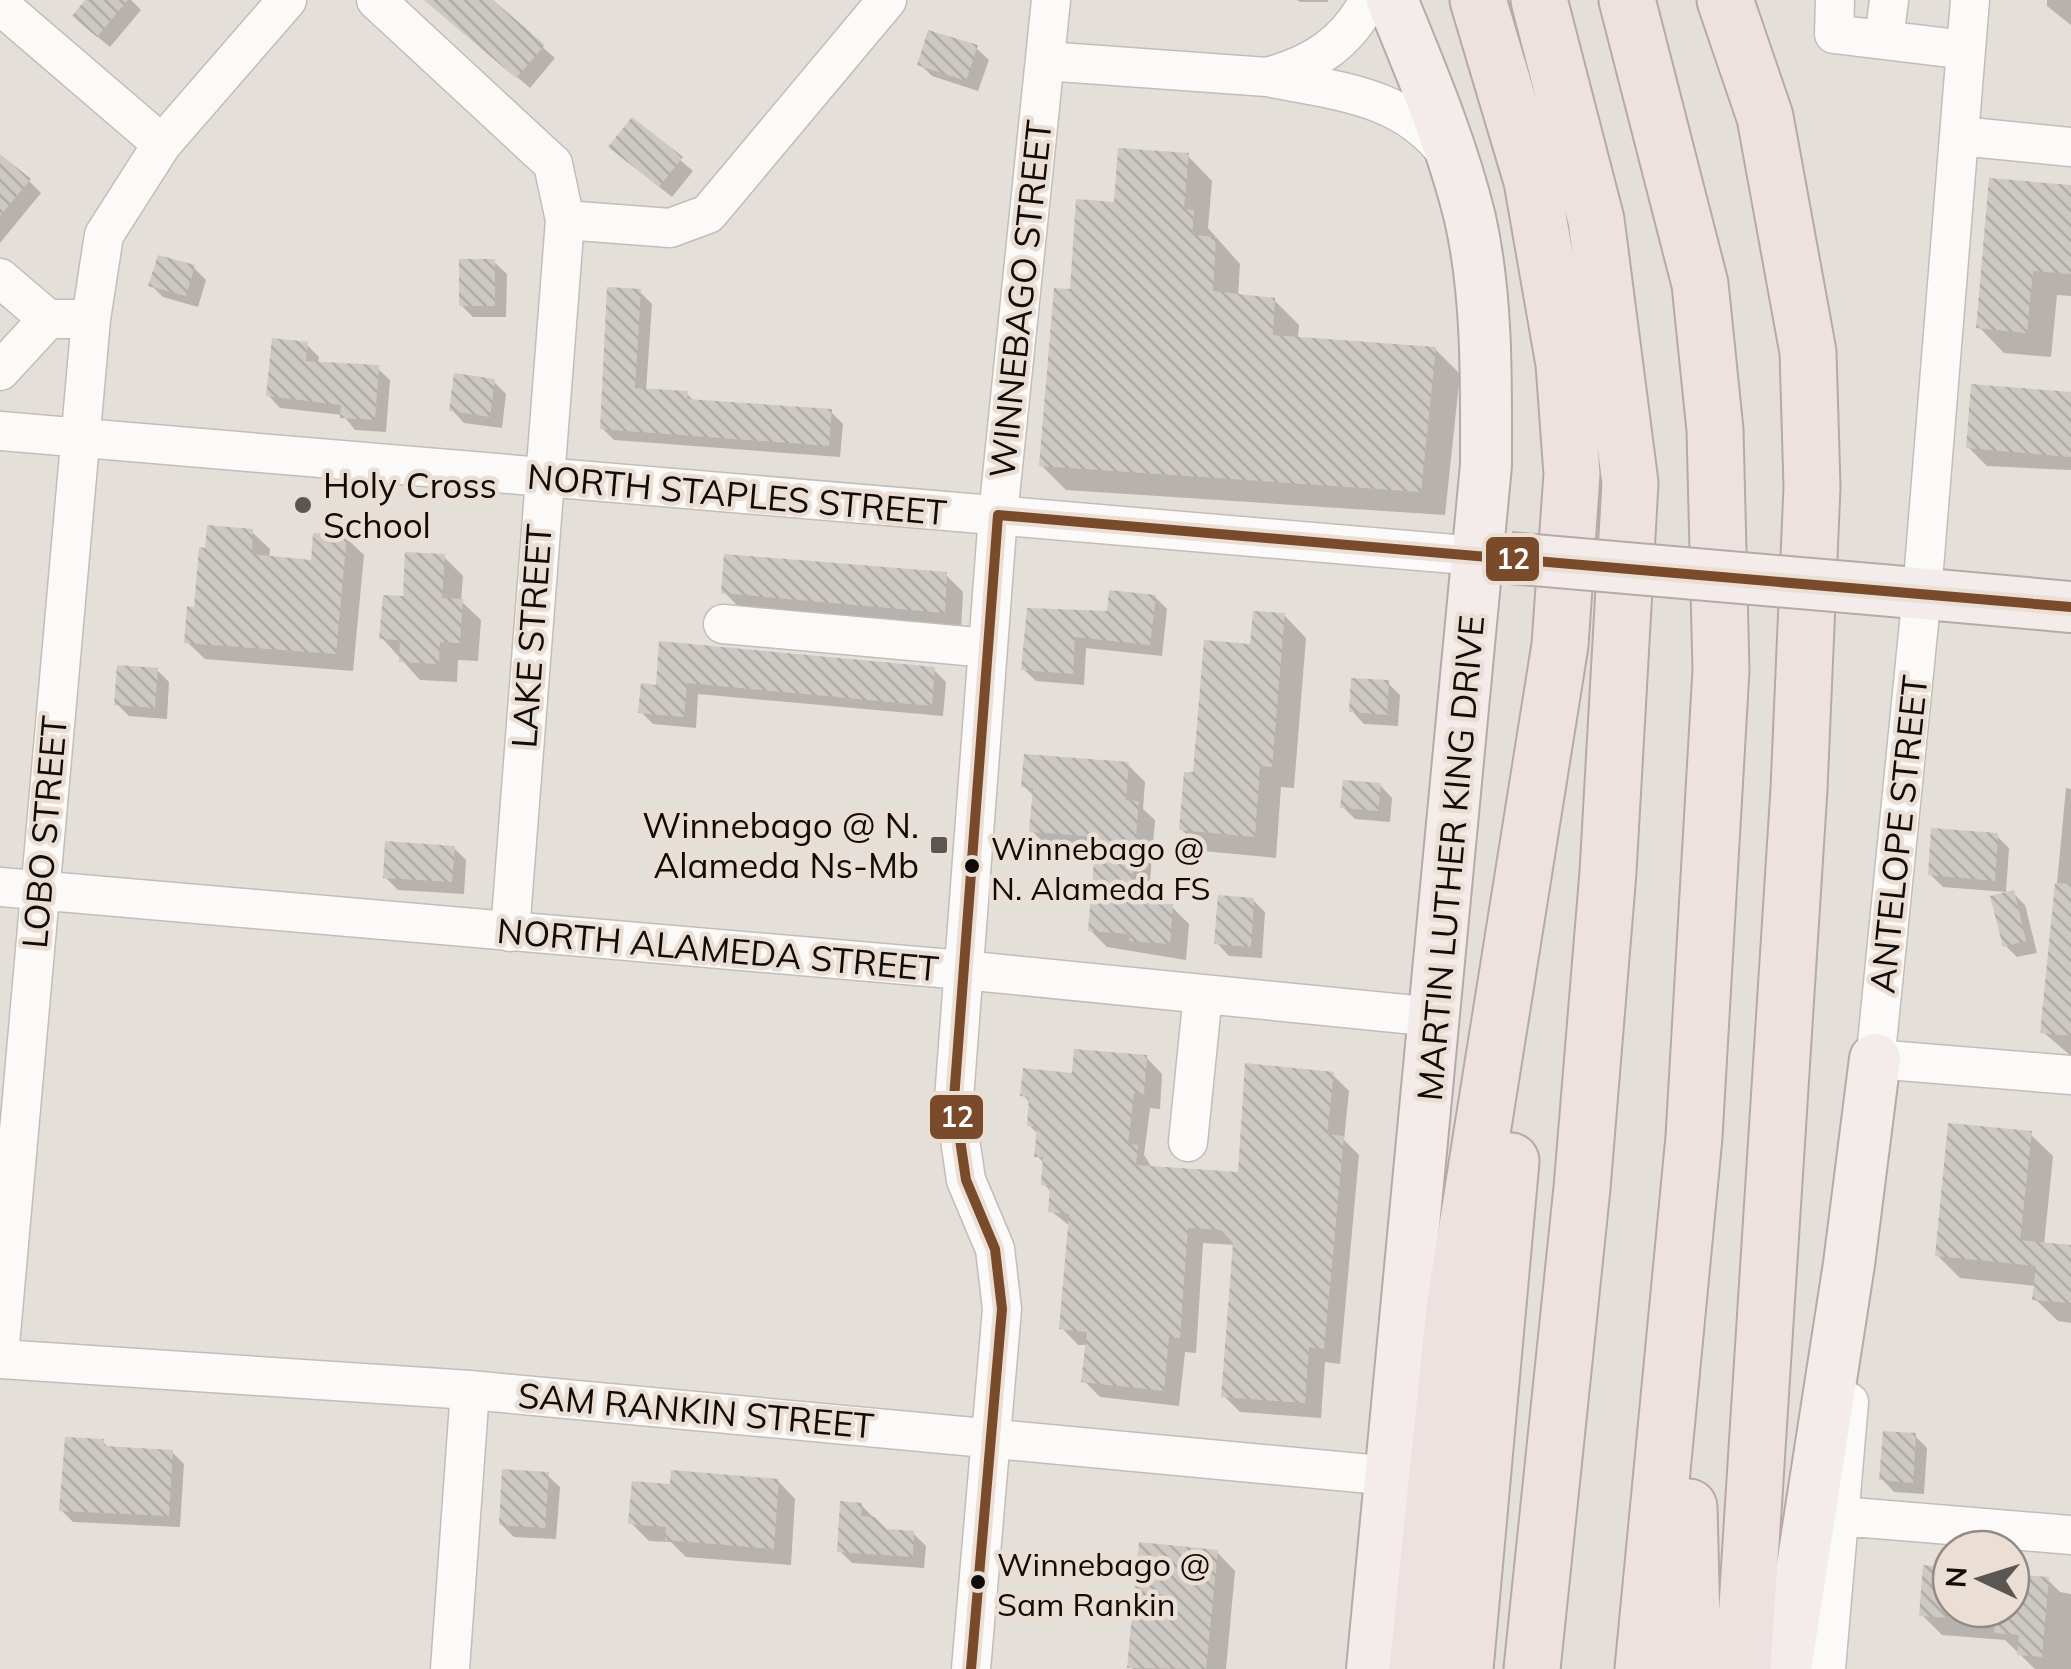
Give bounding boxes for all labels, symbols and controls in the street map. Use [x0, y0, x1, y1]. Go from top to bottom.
street label: WINNEBAGO STREET [979, 118, 1061, 480]
street label: NORTH STAPLES STREET [526, 454, 948, 534]
place label: Holy Cross School [323, 463, 497, 547]
marker: Holy Cross School [292, 494, 314, 516]
street label: LAKE STREET [501, 522, 561, 750]
line badge: 12 [1484, 535, 1541, 583]
text: 12 [1496, 541, 1530, 576]
street label: MARTIN LUTHER KING DRIVE [1407, 614, 1493, 1102]
street label: ANTELOPE STREET [1859, 673, 1937, 995]
street label: LOBO STREET [12, 714, 76, 950]
place label: Winnebago @ N. Alameda Ns-Mb [642, 803, 919, 887]
place label: Winnebago @ N. Alameda FS [991, 828, 1210, 908]
marker: Winnebago @ N. Alameda Ns-Mb [928, 834, 950, 856]
marker: Winnebago @ N. Alameda FS [962, 856, 982, 876]
street label: NORTH ALAMEDA STREET [495, 908, 941, 990]
line badge: 12 [928, 1093, 985, 1141]
text: 12 [940, 1099, 974, 1134]
street label: SAM RANKIN STREET [516, 1373, 876, 1447]
north arrow [1931, 1529, 2031, 1629]
place label: Winnebago @ Sam Rankin [997, 1544, 1210, 1624]
text: N [1937, 1565, 1974, 1589]
marker: Winnebago @ Sam Rankin [968, 1572, 988, 1592]

